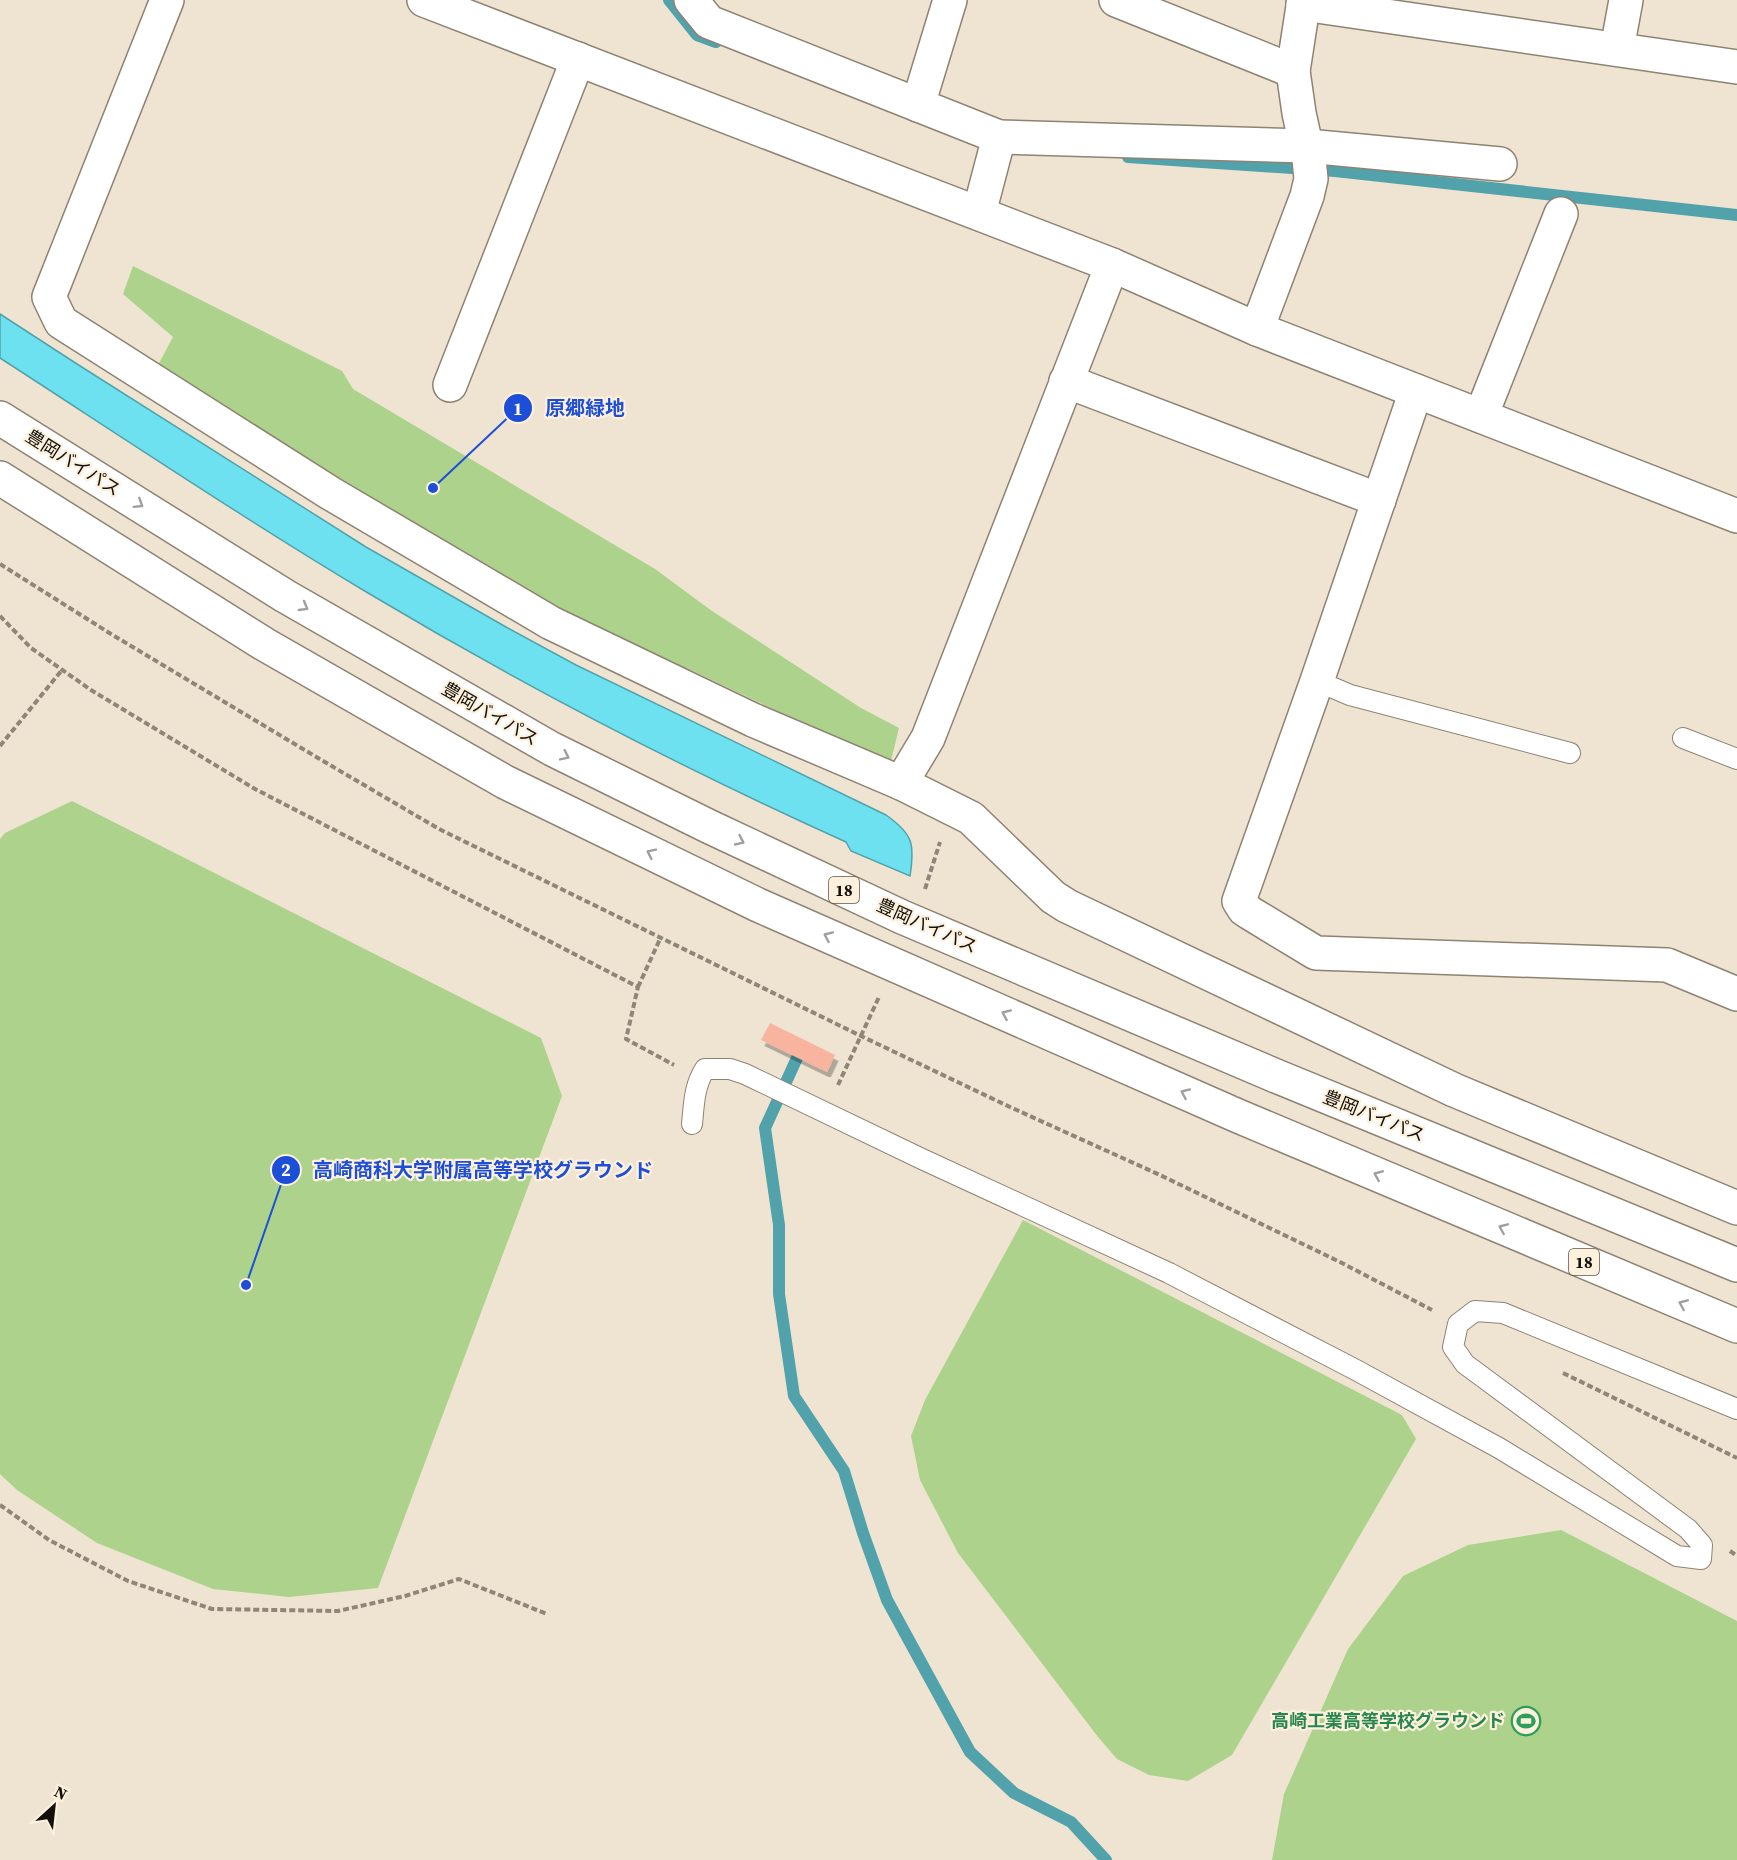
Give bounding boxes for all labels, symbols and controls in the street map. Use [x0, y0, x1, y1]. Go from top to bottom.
callout: 原郷緑地 [503, 389, 637, 427]
text: 原郷緑地 [545, 394, 625, 422]
text: 1 [513, 396, 523, 421]
street label: 豊岡バイパス [21, 423, 126, 502]
one-way arrow [133, 497, 143, 509]
one-way arrow [298, 600, 309, 611]
street label: 豊岡バイパス [437, 676, 543, 751]
one-way arrow [558, 748, 569, 760]
one-way arrow [734, 834, 745, 846]
one-way arrow [646, 849, 657, 861]
road number: 18 [829, 877, 859, 903]
street label: 豊岡バイパス [873, 892, 981, 959]
one-way arrow [823, 931, 834, 943]
one-way arrow [1002, 1009, 1013, 1021]
street label: 豊岡バイパス [1320, 1084, 1429, 1147]
one-way arrow [1180, 1088, 1191, 1100]
callout: 高崎商科大学附属高等学校グラウンド [271, 1151, 665, 1189]
text: 高崎商科大学附属高等学校グラウンド [313, 1156, 653, 1184]
text: 2 [281, 1157, 291, 1182]
one-way arrow [1373, 1170, 1384, 1182]
one-way arrow [1499, 1223, 1510, 1235]
road number: 18 [1569, 1249, 1599, 1275]
one-way arrow [1678, 1299, 1689, 1311]
sports icon: 高崎工業高等学校グラウンド [1510, 1705, 1542, 1737]
place label: 高崎工業高等学校グラウンド [1271, 1708, 1505, 1733]
north arrow [24, 1776, 84, 1836]
text: N [51, 1780, 71, 1805]

